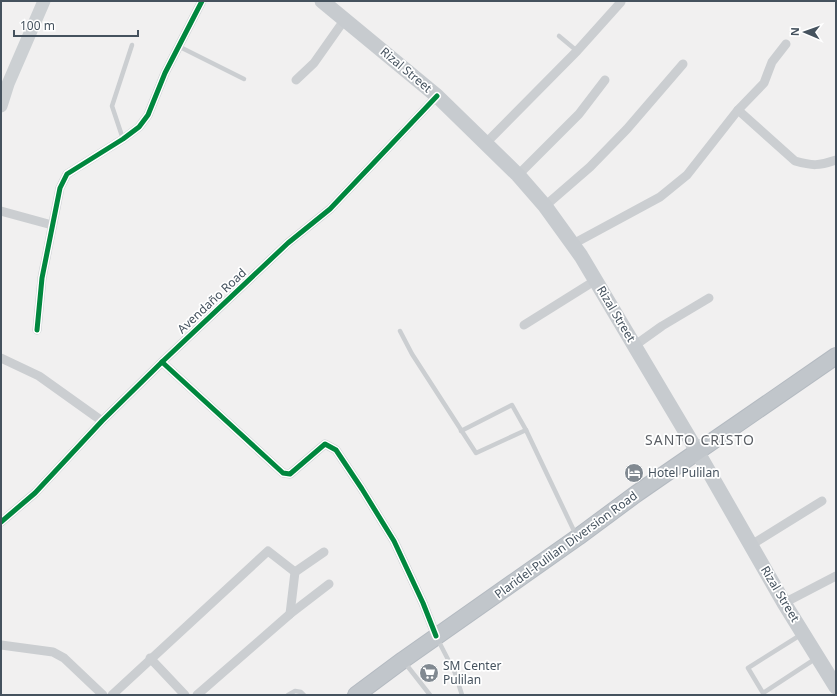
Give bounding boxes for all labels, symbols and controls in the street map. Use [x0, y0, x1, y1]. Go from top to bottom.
scale bar [14, 12, 138, 38]
north arrow [785, 12, 825, 52]
text: 100 m [20, 17, 55, 34]
text: N [787, 27, 802, 36]
street label: Rizal Street [377, 43, 436, 97]
street label: Avendaño Road [173, 264, 250, 337]
street label: Rizal Street [593, 283, 640, 346]
district label: SANTO CRISTO [645, 430, 755, 449]
hotel icon: Hotel Pulilan [623, 462, 645, 484]
place label: Hotel Pulilan [648, 464, 720, 481]
street label: Plaridel-Pulilan Diversion Road [491, 487, 641, 602]
street label: Rizal Street [757, 563, 804, 626]
place label: SM Center Pulilan [443, 657, 501, 688]
supermarket icon: SM Center Pulilan [418, 662, 440, 684]

